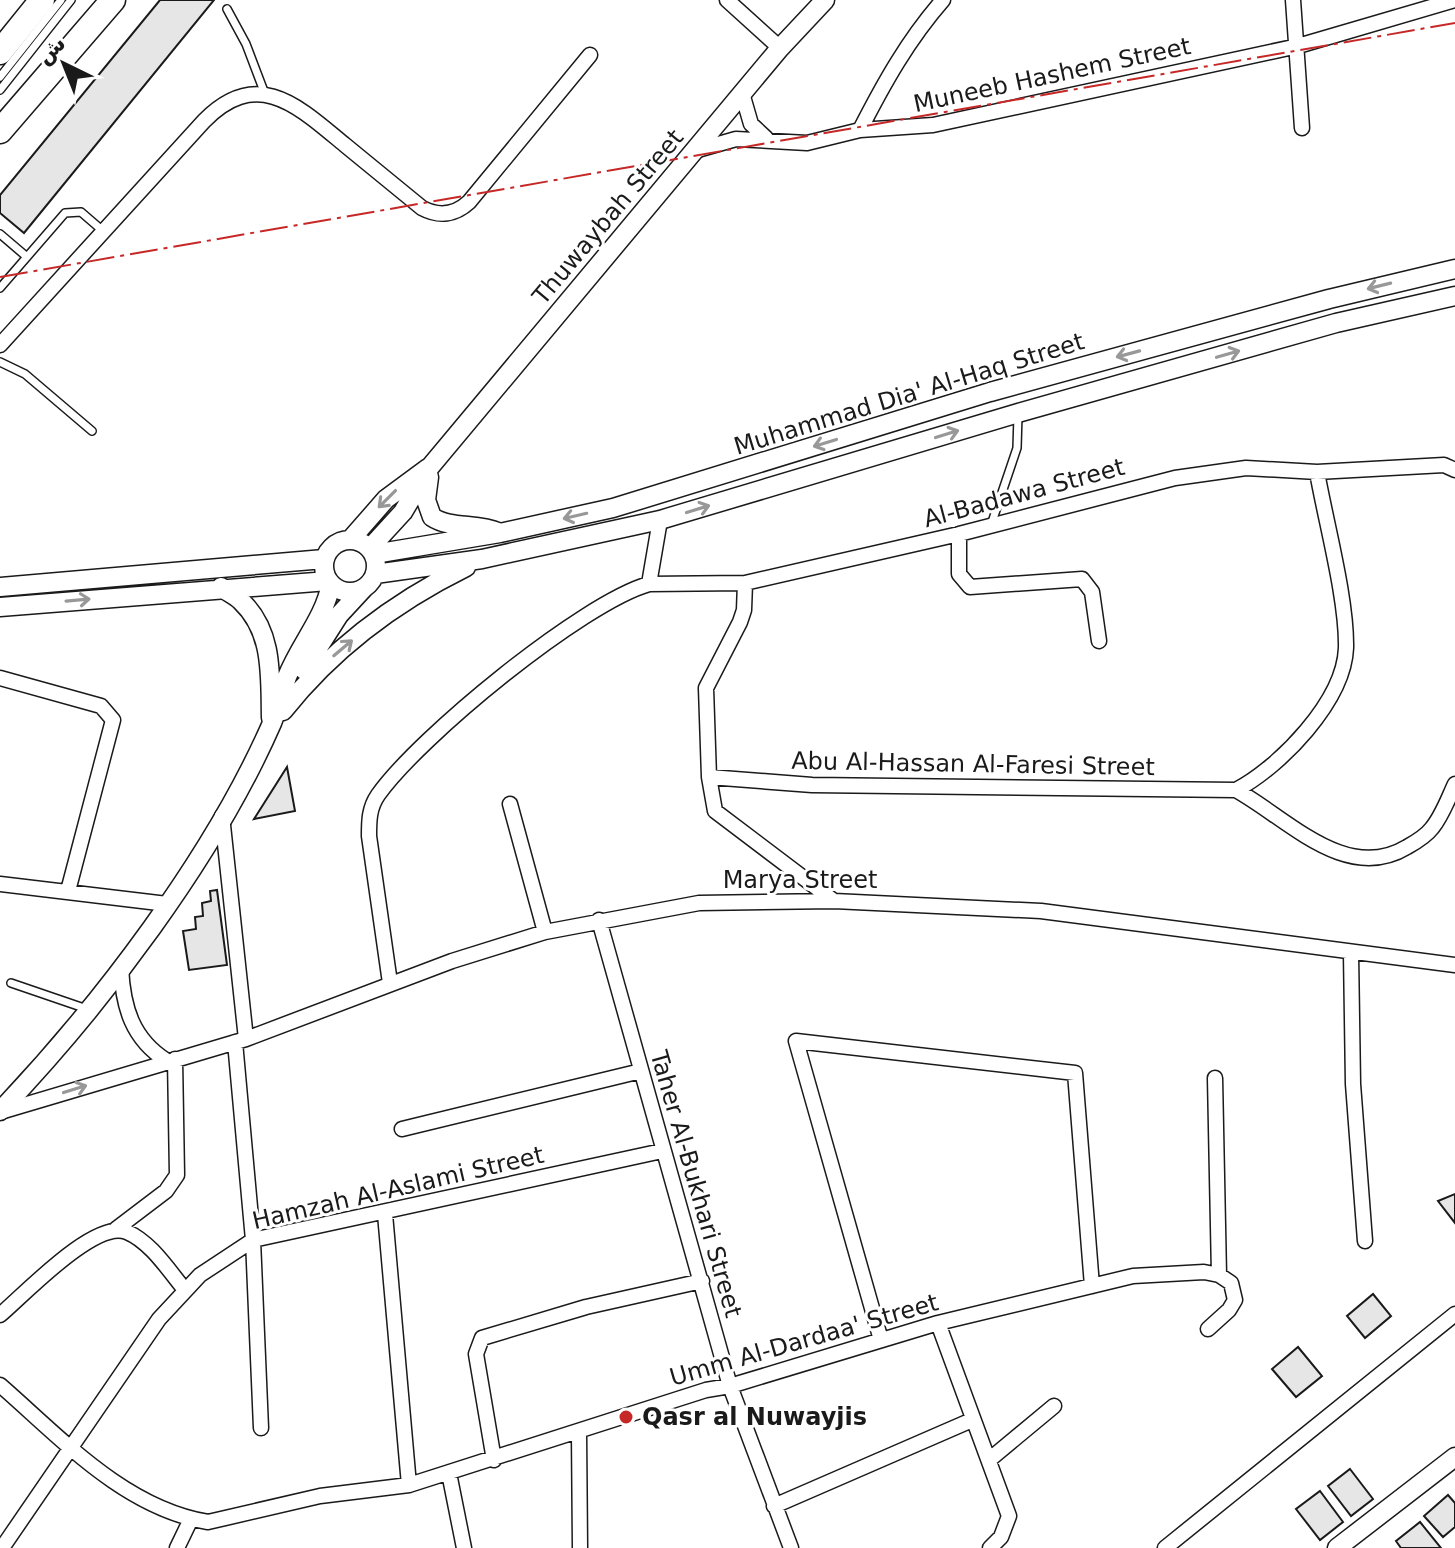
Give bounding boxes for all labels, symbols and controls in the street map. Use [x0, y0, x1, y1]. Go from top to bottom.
north arrow [24, 24, 104, 104]
text: ش [31, 30, 70, 69]
street label: Muneeb Hashem Street [911, 32, 1193, 118]
street label: Thuwaybah Street [526, 124, 689, 311]
one-way arrow [1367, 279, 1392, 294]
street label: Muhammad Dia' Al-Haq Street [731, 327, 1087, 461]
one-way arrow [1215, 346, 1241, 361]
one-way arrow [1115, 347, 1141, 362]
one-way arrow [934, 426, 960, 441]
one-way arrow [812, 436, 838, 451]
street label: Al-Badawa Street [920, 453, 1128, 533]
one-way arrow [378, 489, 397, 508]
one-way arrow [685, 501, 710, 515]
one-way arrow [563, 509, 589, 524]
one-way arrow [64, 592, 91, 607]
one-way arrow [332, 639, 353, 657]
street label: Abu Al-Hassan Al-Faresi Street [791, 747, 1155, 781]
street label: Marya Street [723, 866, 877, 894]
street label: Taher Al-Bukhari Street [644, 1046, 748, 1321]
one-way arrow [61, 1081, 87, 1096]
street label: Hamzah Al-Aslami Street [249, 1141, 547, 1235]
street label: Umm Al-Dardaa' Street [666, 1288, 942, 1392]
place label: Qasr al Nuwayjis [642, 1403, 867, 1431]
marker: Qasr al Nuwayjis [617, 1408, 635, 1426]

